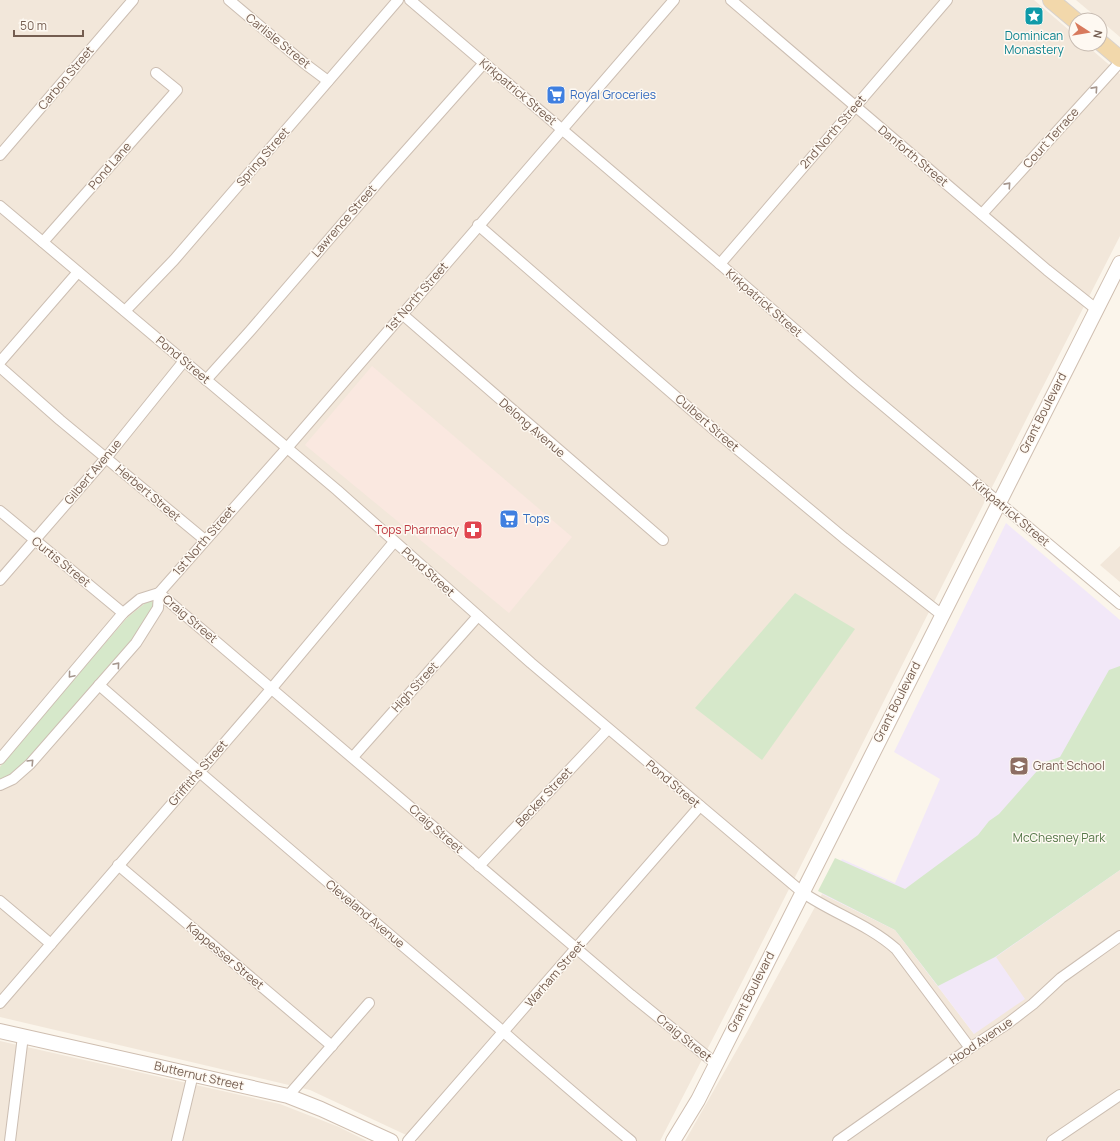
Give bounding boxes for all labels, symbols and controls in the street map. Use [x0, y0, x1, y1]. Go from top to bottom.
place icon: Dominican Monastery [1023, 5, 1045, 27]
street label: Carlisle Street [242, 9, 314, 72]
scale bar [14, 12, 83, 38]
north arrow [1068, 12, 1108, 52]
text: 50 m [20, 17, 47, 34]
place label: Dominican Monastery [1004, 27, 1064, 58]
text: N [1090, 29, 1106, 40]
street label: Carbon Street [34, 42, 97, 113]
street label: Kirkpatrick Street [476, 54, 561, 129]
supermarket icon: Royal Groceries [545, 84, 567, 106]
place label: Royal Groceries [570, 86, 656, 103]
one-way arrow [1091, 86, 1098, 94]
street label: 2nd North Street [796, 91, 870, 172]
street label: Court Terrace [1019, 104, 1082, 172]
street label: Danforth Street [875, 121, 952, 190]
street label: Spring Street [232, 123, 293, 190]
street label: Pond Lane [84, 138, 135, 193]
street label: Lawrence Street [307, 181, 380, 261]
one-way arrow [1003, 183, 1010, 190]
street label: 1st North Street [382, 258, 452, 335]
street label: Kirkpatrick Street [722, 265, 806, 341]
street label: Pond Street [153, 332, 214, 388]
street label: Grant Boulevard [1015, 370, 1070, 456]
street label: Culbert Street [672, 390, 743, 455]
street label: Delong Avenue [496, 394, 569, 461]
street label: Gilbert Avenue [60, 435, 125, 508]
street label: Herbert Street [112, 460, 185, 525]
street label: Kirkpatrick Street [969, 475, 1054, 550]
street label: 1st North Street [169, 502, 239, 579]
supermarket icon: Tops [498, 508, 520, 530]
place label: Tops [523, 510, 550, 527]
pharmacy icon: Tops Pharmacy [462, 519, 484, 541]
place label: Tops Pharmacy [375, 521, 460, 538]
street label: Curtis Street [28, 532, 95, 591]
street label: Pond Street [398, 543, 459, 600]
street label: Craig Street [159, 591, 222, 647]
street label: High Street [387, 657, 442, 716]
street label: Grant Boulevard [869, 659, 924, 745]
one-way arrow [113, 662, 120, 670]
one-way arrow [68, 670, 75, 678]
street label: Griffiths Street [164, 736, 231, 809]
school or university icon: Grant School [1008, 755, 1030, 777]
street label: Pond Street [643, 756, 704, 812]
place label: Grant School [1033, 757, 1105, 774]
one-way arrow [26, 759, 34, 767]
street label: Becker Street [512, 763, 576, 830]
street label: Craig Street [406, 800, 467, 857]
park label: McChesney Park [1013, 829, 1106, 846]
street label: Cleveland Avenue [322, 876, 408, 952]
street label: Kappesser Street [183, 918, 268, 993]
street label: Warham Street [521, 937, 588, 1011]
street label: Grant Boulevard [723, 949, 778, 1035]
street label: Craig Street [653, 1010, 716, 1065]
street label: Hood Avenue [946, 1013, 1016, 1068]
street label: Butternut Street [153, 1057, 246, 1094]

